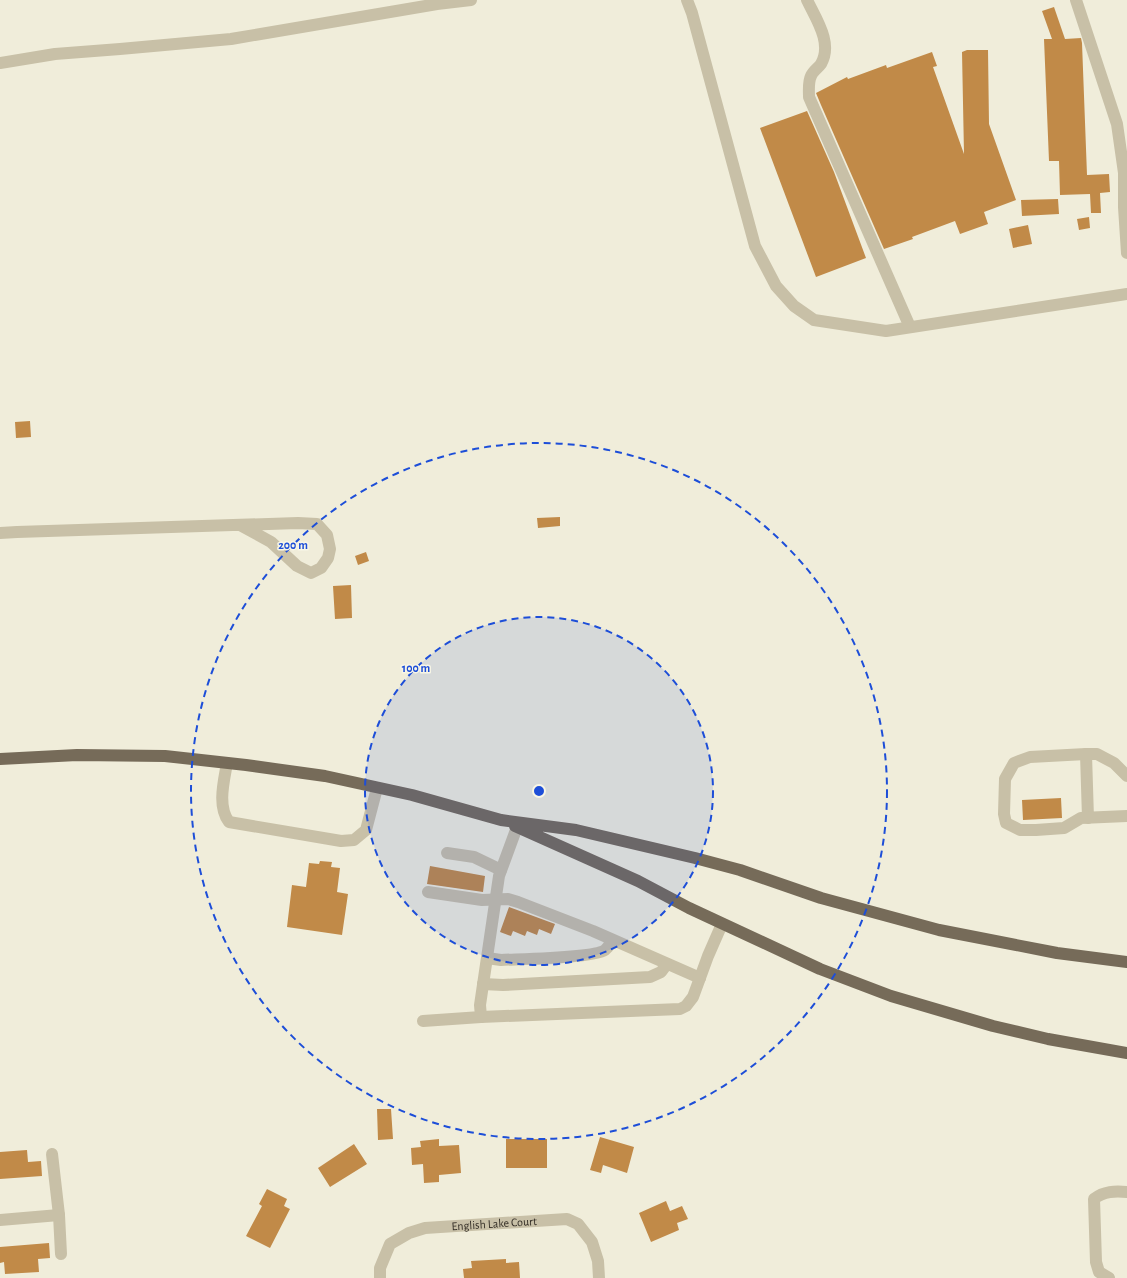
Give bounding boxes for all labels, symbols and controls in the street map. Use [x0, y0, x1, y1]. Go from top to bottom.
text: 200 m [278, 539, 308, 551]
text: 100 m [402, 662, 430, 674]
centre of rings [532, 784, 546, 798]
street label: English Lake Court [451, 1215, 537, 1232]

